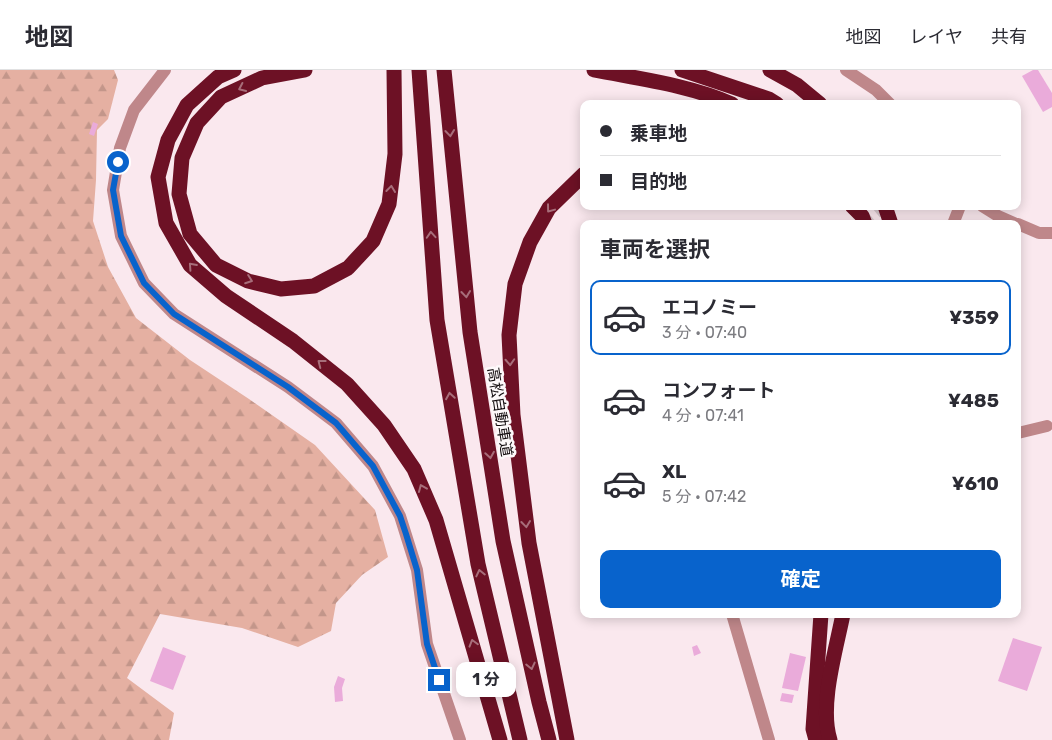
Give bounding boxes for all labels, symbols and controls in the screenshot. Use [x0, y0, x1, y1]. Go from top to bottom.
text: 地図 [25, 23, 73, 51]
text: 地図 [846, 26, 882, 48]
text: レイヤ [910, 26, 963, 48]
text: 共有 [991, 26, 1027, 48]
one-way arrow [238, 81, 247, 92]
text: 乗車地 [630, 122, 687, 145]
one-way arrow [444, 129, 455, 137]
route start [107, 151, 129, 173]
text: 目的地 [630, 170, 687, 193]
one-way arrow [385, 184, 396, 192]
one-way arrow [547, 203, 556, 213]
one-way arrow [426, 230, 437, 238]
text: 車両を選択 [600, 236, 710, 263]
one-way arrow [189, 262, 198, 271]
one-way arrow [244, 274, 252, 284]
one-way arrow [460, 291, 471, 299]
icon: car [602, 295, 647, 340]
text: エコノミー [662, 296, 757, 319]
text: ¥359 [949, 306, 999, 329]
text: 3 分 · 07:40 [662, 323, 747, 342]
one-way arrow [505, 359, 516, 367]
one-way arrow [318, 360, 327, 369]
street label: 高松自動車道 [484, 366, 516, 458]
icon: car [602, 378, 647, 423]
text: コンフォート [662, 379, 775, 402]
text: ¥485 [948, 389, 999, 412]
one-way arrow [445, 392, 455, 400]
text: 4 分 · 07:41 [662, 406, 744, 425]
one-way arrow [484, 451, 494, 460]
text: XL [662, 460, 686, 483]
icon: car [602, 461, 647, 506]
text: ¥610 [952, 472, 999, 495]
one-way arrow [418, 484, 429, 493]
text: 5 分 · 07:42 [662, 487, 746, 506]
one-way arrow [521, 520, 531, 528]
button: 確定 [600, 550, 1001, 608]
one-way arrow [475, 569, 486, 578]
one-way arrow [468, 639, 478, 647]
callout: 1 分 [456, 662, 516, 698]
one-way arrow [525, 662, 536, 671]
route end [428, 669, 450, 691]
text: 1 分 [472, 670, 500, 689]

